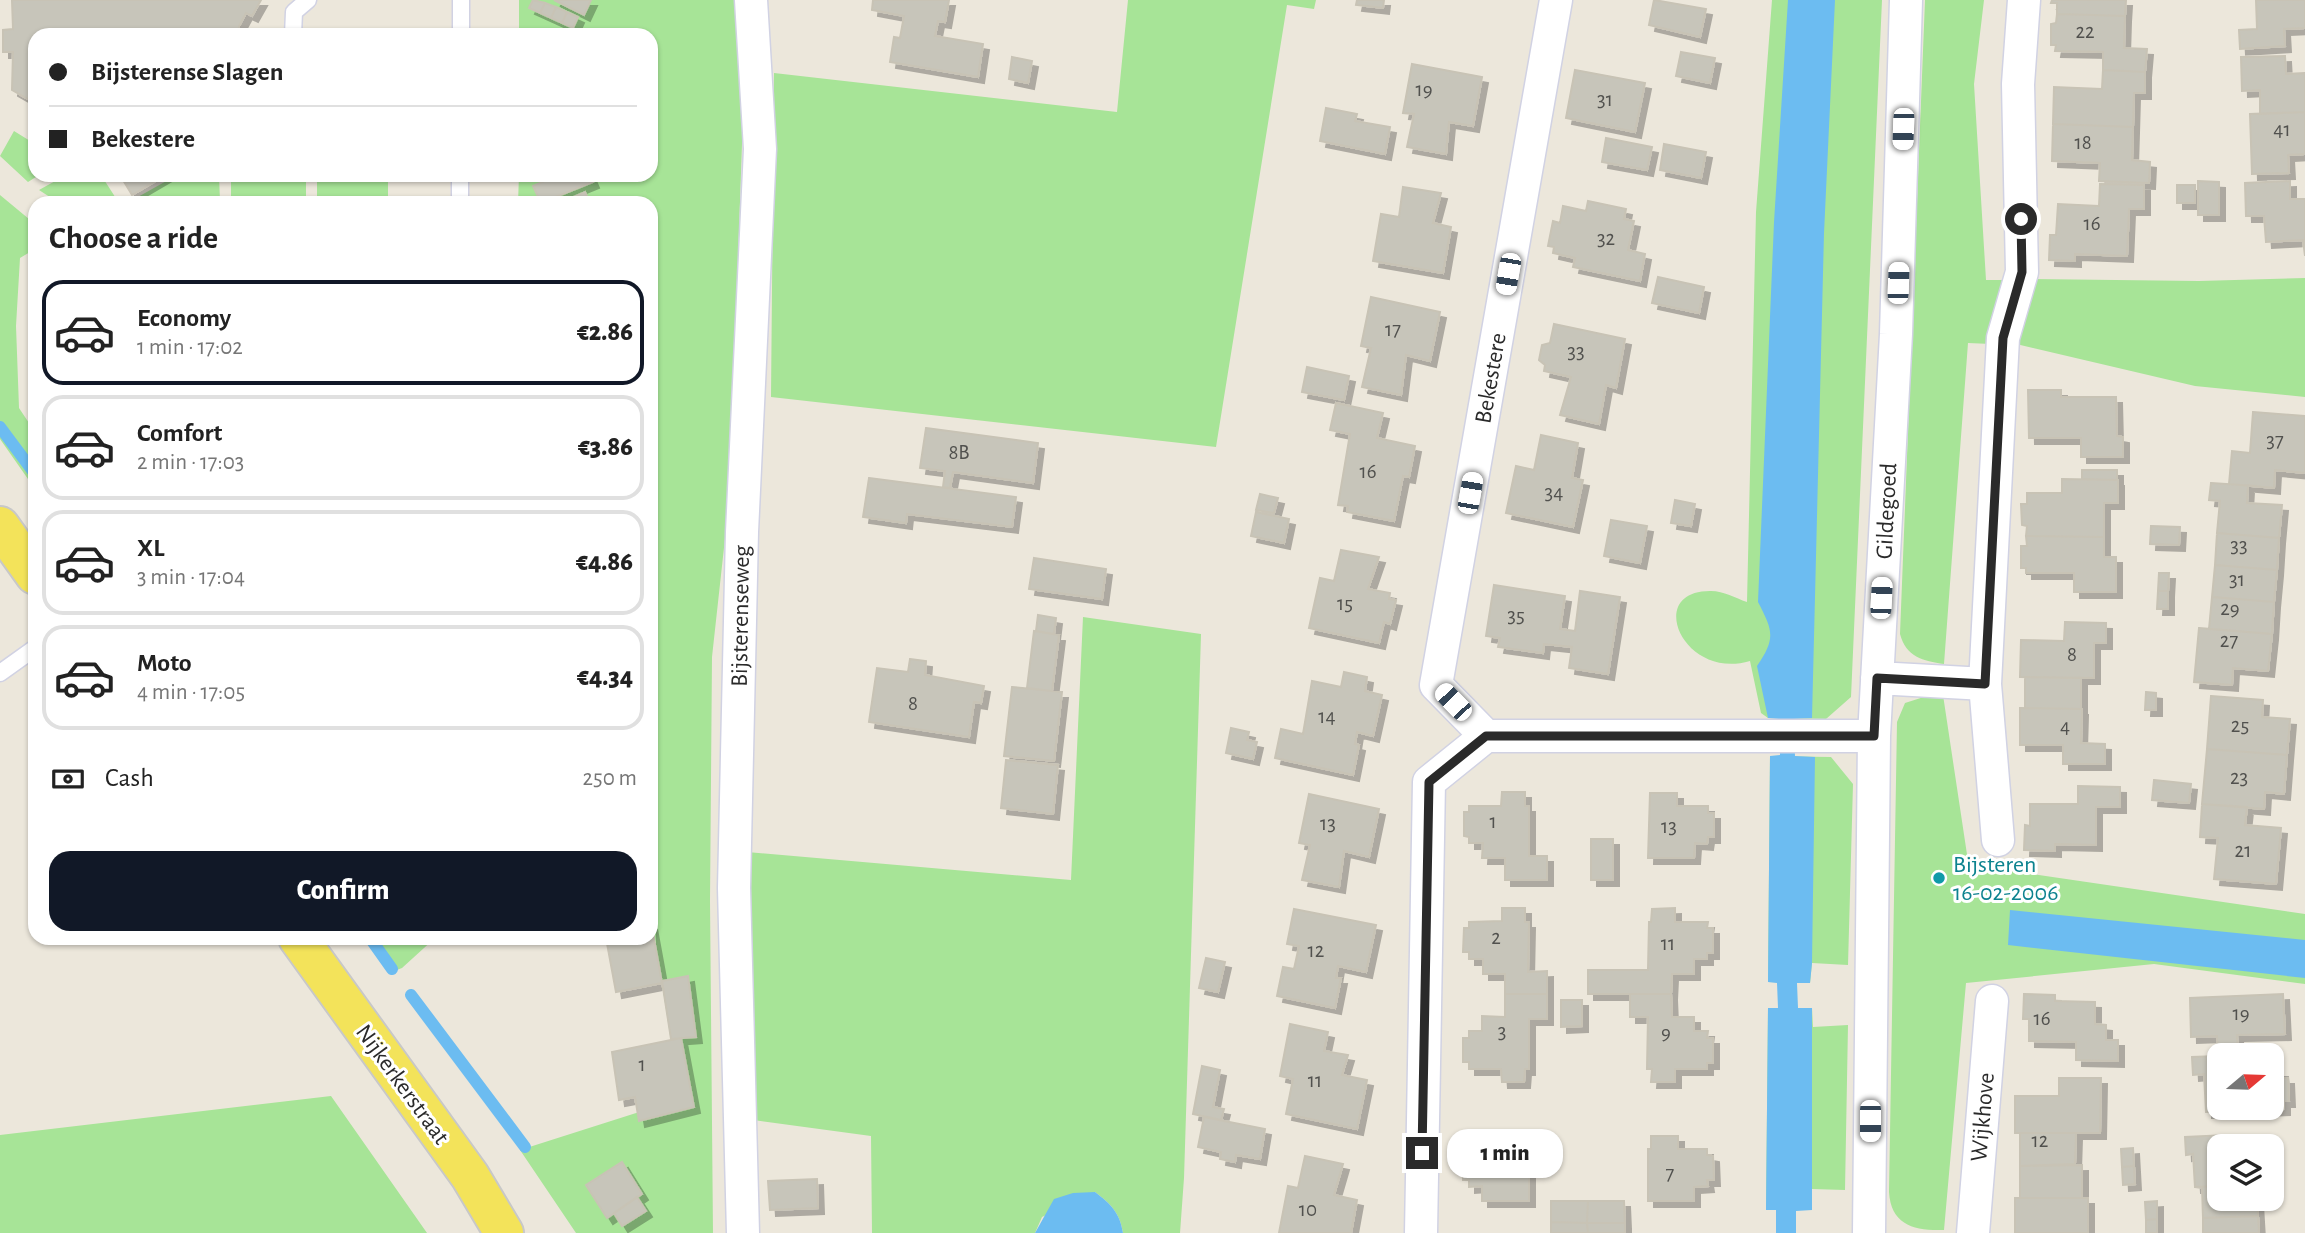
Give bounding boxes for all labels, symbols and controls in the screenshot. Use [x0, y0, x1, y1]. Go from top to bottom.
house number: 22 [2075, 21, 2095, 42]
text: Bijsterense Slagen [91, 59, 283, 85]
house number: 19 [1415, 79, 1433, 100]
house number: 31 [1597, 89, 1613, 110]
car [1892, 108, 1915, 150]
house number: 41 [2273, 119, 2291, 140]
text: Bekestere [91, 126, 195, 152]
house number: 18 [2074, 132, 2092, 153]
route start [2005, 203, 2037, 235]
house number: 16 [2083, 213, 2101, 234]
text: Choose a ride [49, 222, 218, 254]
house number: 32 [1597, 228, 1615, 249]
car [1495, 251, 1522, 297]
car [1887, 262, 1910, 304]
icon: car [53, 301, 116, 364]
text: Economy [137, 305, 231, 331]
text: €2.86 [577, 319, 633, 345]
house number: 17 [1385, 319, 1401, 340]
street label: Bekestere [1471, 331, 1511, 425]
text: 1 min · 17:02 [137, 336, 243, 359]
house number: 33 [1567, 341, 1585, 362]
icon: car [53, 416, 116, 479]
text: Comfort [137, 420, 222, 446]
house number: 37 [2266, 430, 2284, 451]
text: €3.86 [578, 434, 633, 460]
house number: 8B [948, 442, 970, 463]
text: 2 min · 17:03 [137, 451, 244, 474]
house number: 16 [1359, 461, 1377, 482]
street label: Gildegoed [1872, 462, 1902, 560]
car [1457, 470, 1484, 516]
house number: 34 [1545, 482, 1563, 503]
icon: car [53, 531, 116, 594]
text: XL [137, 535, 164, 561]
house number: 33 [2230, 535, 2248, 556]
street label: Bijsterenseweg [728, 545, 754, 687]
text: €4.86 [576, 549, 633, 575]
text: 3 min · 17:04 [137, 566, 245, 589]
house number: 31 [2229, 569, 2245, 590]
car [1870, 576, 1893, 620]
house number: 15 [1337, 593, 1353, 614]
house number: 29 [2220, 598, 2240, 619]
house number: 35 [1507, 605, 1525, 626]
house number: 27 [2220, 630, 2238, 651]
house number: 8 [2067, 644, 2077, 665]
icon: car [53, 646, 116, 709]
text: Moto [137, 650, 192, 676]
text: €4.34 [577, 664, 633, 690]
car [1431, 680, 1476, 724]
text: 4 min · 17:05 [137, 681, 245, 704]
house number: 8 [908, 693, 918, 714]
house number: 14 [1318, 706, 1336, 727]
house number: 25 [2231, 715, 2249, 736]
house number: 4 [2060, 716, 2070, 737]
icon: cash [49, 760, 87, 798]
text: Cash [105, 765, 154, 791]
text: 250 m [583, 767, 637, 790]
house number: 23 [2230, 767, 2248, 788]
house number: 1 [1489, 811, 1497, 832]
house number: 13 [1320, 813, 1336, 834]
house number: 13 [1661, 816, 1677, 837]
house number: 21 [2235, 840, 2251, 861]
button: Confirm [49, 851, 637, 931]
place label: Bijsteren 16-02-2006 [1953, 853, 2058, 905]
marker: Bijsteren 16-02-2006 [1931, 870, 1947, 886]
house number: 2 [1491, 927, 1501, 948]
house number: 11 [1661, 933, 1675, 954]
house number: 12 [1308, 940, 1324, 961]
house number: 19 [2232, 1003, 2250, 1024]
house number: 16 [2033, 1008, 2051, 1029]
street label: Nijkerkerstraat [351, 1020, 454, 1149]
house number: 3 [1498, 1021, 1506, 1042]
house number: 9 [1661, 1022, 1671, 1043]
north arrow [2207, 1043, 2284, 1120]
map controls [2207, 1043, 2284, 1211]
house number: 1 [638, 1054, 646, 1075]
house number: 11 [1308, 1070, 1322, 1091]
street label: Wijkhove [1967, 1072, 1999, 1163]
car [1860, 1100, 1881, 1142]
callout: 1 min [1446, 1128, 1562, 1178]
house number: 12 [2032, 1130, 2048, 1151]
button: layers [2207, 1134, 2284, 1211]
route end [1406, 1137, 1438, 1169]
text: 1 min [1481, 1142, 1529, 1165]
house number: 7 [1666, 1163, 1675, 1184]
house number: 10 [1299, 1199, 1317, 1220]

